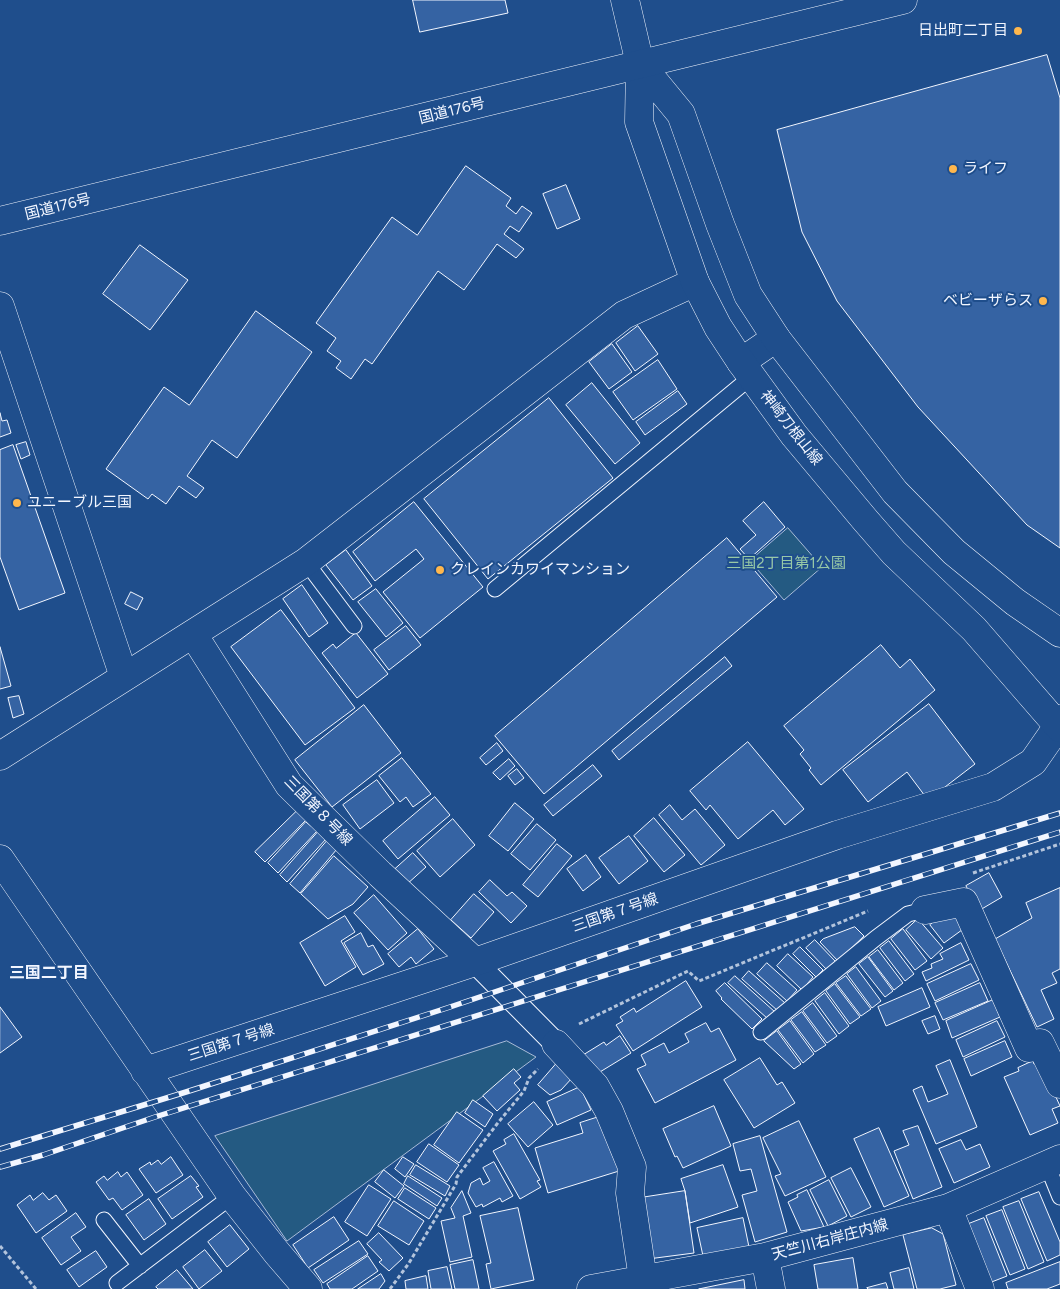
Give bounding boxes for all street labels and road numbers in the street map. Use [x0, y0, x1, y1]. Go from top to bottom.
street label: 国道176号 [417, 94, 487, 128]
street label: 国道176号 [23, 190, 93, 224]
street label: 神崎刀根山線 [756, 387, 826, 469]
street label: 三国第８号線 [280, 772, 356, 850]
street label: 三国第７号線 [570, 890, 660, 936]
street label: 三国第７号線 [185, 1021, 277, 1065]
street label: 天竺川右岸庄内線 [770, 1216, 890, 1264]

